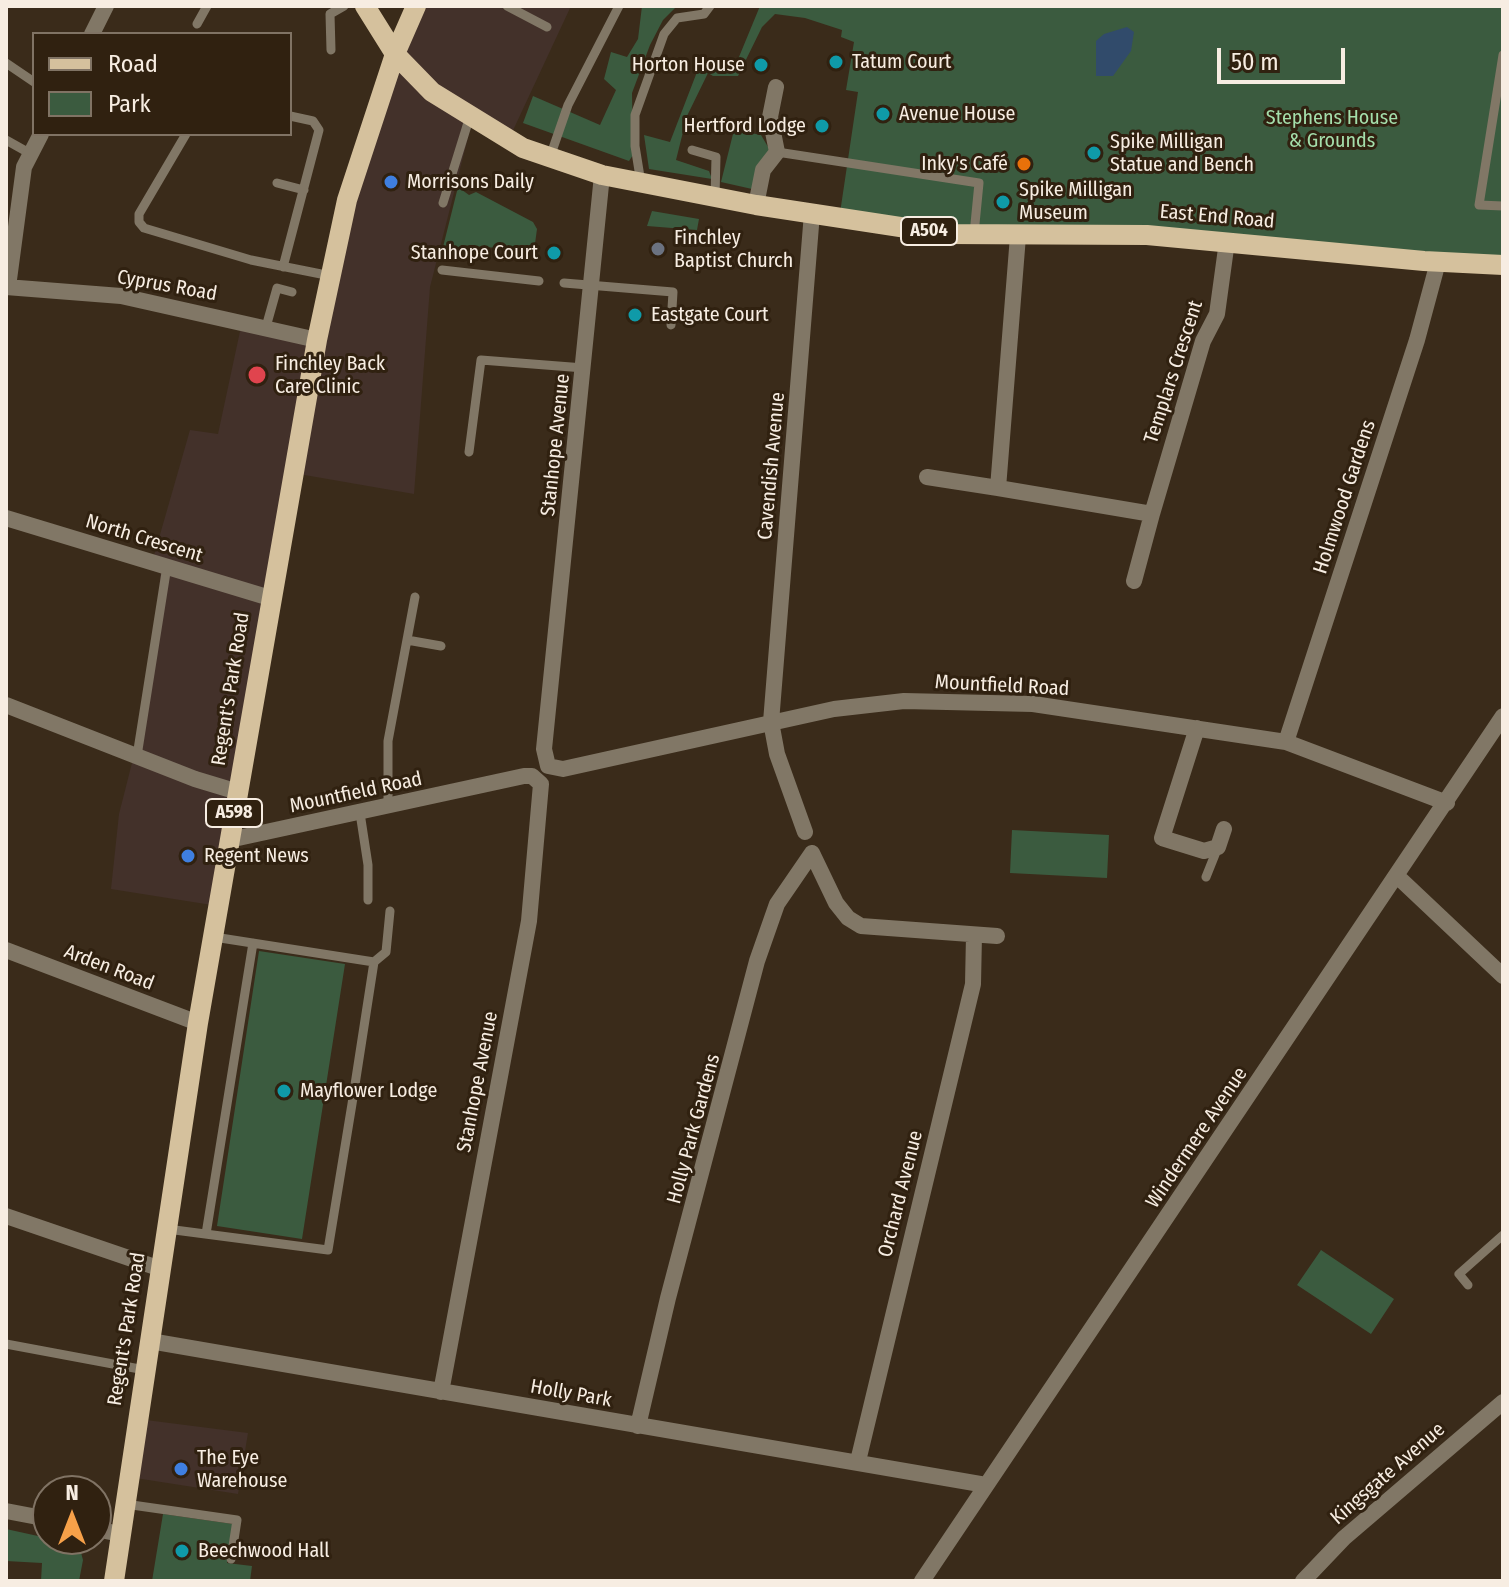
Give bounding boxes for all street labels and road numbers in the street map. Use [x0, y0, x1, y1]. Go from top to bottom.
street label: East End Road [1159, 200, 1275, 234]
road number: A504 [901, 217, 957, 245]
street label: Cyprus Road [115, 265, 219, 307]
street label: Templars Crescent [1140, 298, 1208, 446]
street label: Stanhope Avenue [537, 373, 575, 517]
street label: Cavendish Avenue [754, 391, 790, 541]
street label: Holmwood Gardens [1309, 417, 1381, 577]
street label: North Crescent [83, 510, 205, 568]
street label: Regent's Park Road [207, 611, 255, 767]
street label: Mountfield Road [934, 670, 1070, 702]
street label: Mountfield Road [288, 767, 424, 819]
road number: A598 [206, 799, 262, 827]
street label: Arden Road [61, 940, 157, 996]
street label: Stanhope Avenue [453, 1010, 503, 1154]
street label: Holly Park Gardens [662, 1051, 726, 1207]
street label: Windermere Avenue [1141, 1063, 1253, 1213]
street label: Orchard Avenue [874, 1128, 928, 1260]
street label: Regent's Park Road [103, 1251, 151, 1407]
street label: Holly Park [528, 1375, 614, 1413]
street label: Kingsgate Avenue [1326, 1418, 1450, 1530]

